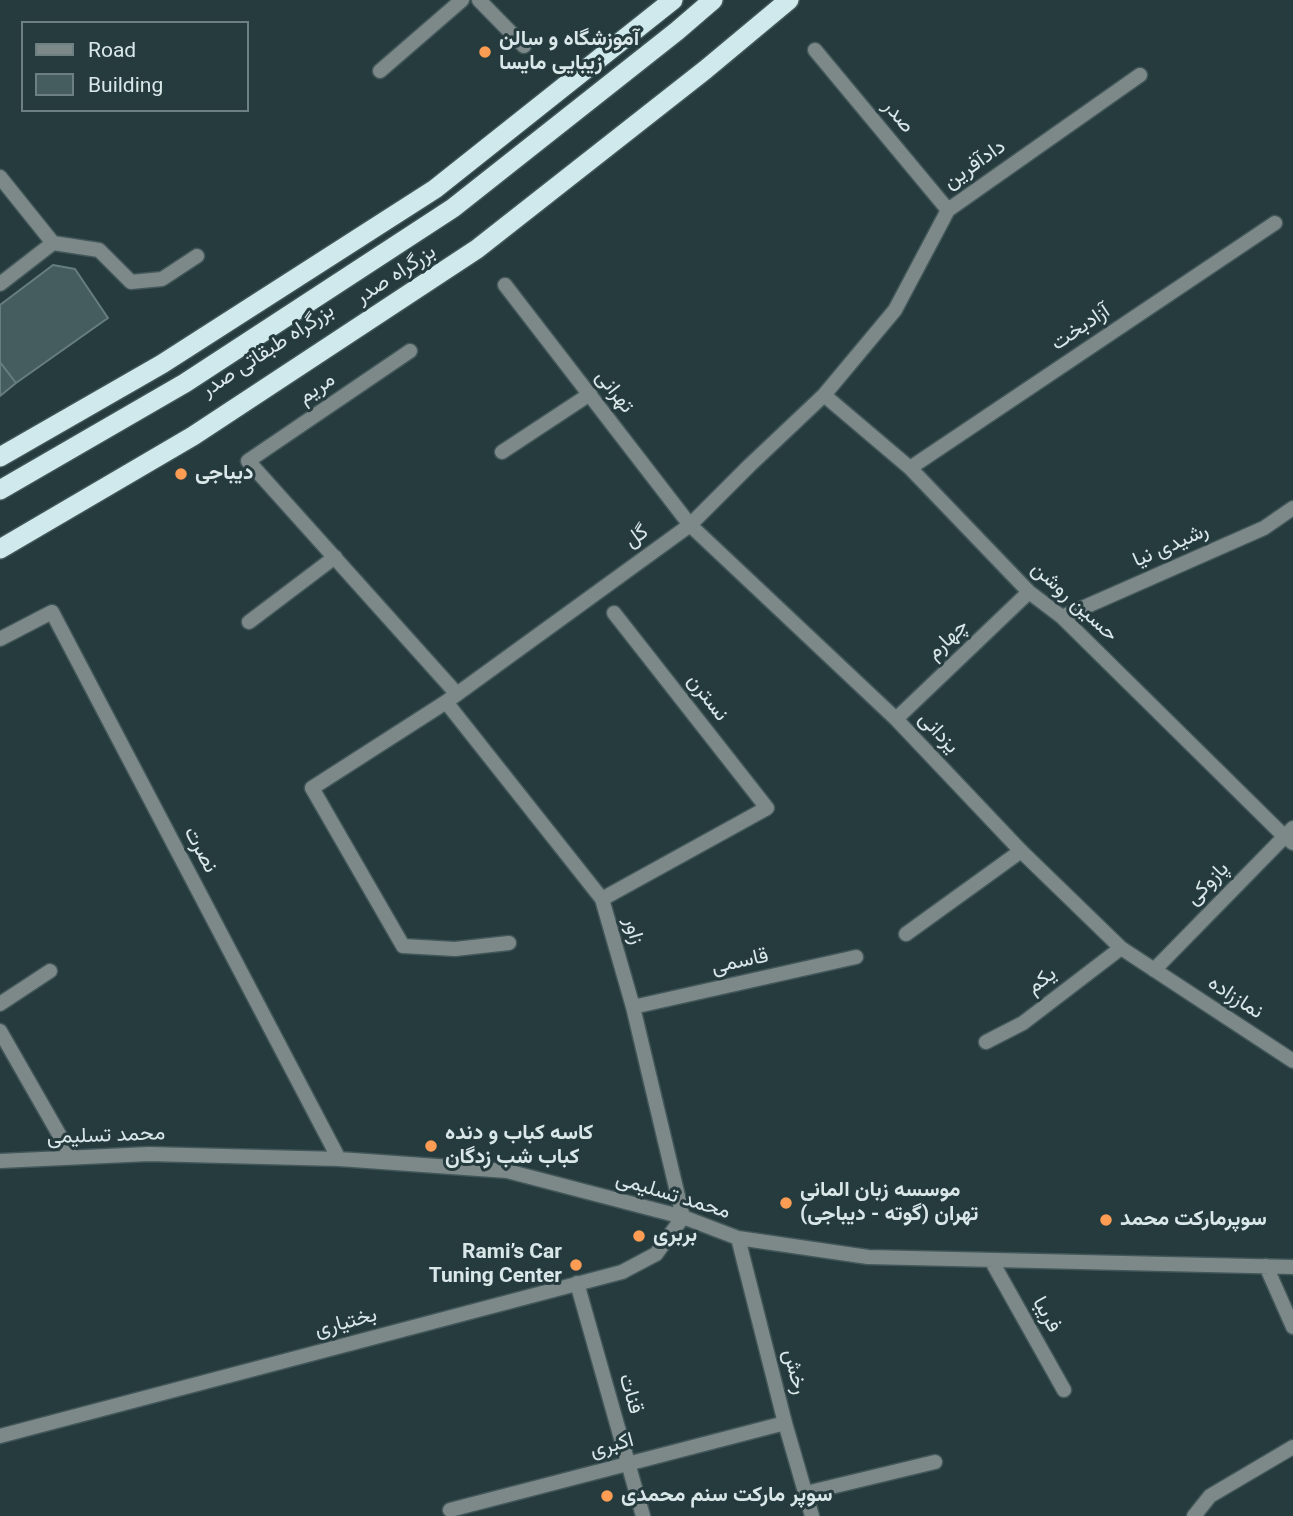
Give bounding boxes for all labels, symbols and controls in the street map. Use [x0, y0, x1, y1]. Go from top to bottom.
legend [21, 21, 248, 112]
place label: آموزشگاه و سالن زیبایی مایسا [499, 27, 639, 77]
text: Road [88, 38, 136, 62]
marker: آموزشگاه و سالن زیبایی مایسا [477, 44, 493, 60]
text: Building [88, 73, 163, 97]
street label: صدر [877, 95, 919, 139]
street label: دادآفرین [939, 135, 1011, 195]
street label: بزرگراه صدر [351, 240, 441, 310]
street label: بزرگراه طبقاتی صدر [197, 299, 339, 403]
street label: آزادبخت [1047, 299, 1115, 357]
street label: تهرانی [589, 365, 639, 419]
street label: مریم [294, 367, 340, 411]
place label: دیباجی [195, 461, 253, 487]
marker: دیباجی [173, 466, 189, 482]
street label: رشیدی نیا [1129, 518, 1213, 574]
street label: گل [620, 520, 654, 554]
street label: حسین روشن [1025, 556, 1123, 648]
street label: چهارم [922, 614, 974, 666]
street label: نسترن [681, 669, 733, 727]
street label: یزدانی [912, 707, 964, 759]
street label: نصرت [177, 823, 223, 877]
street label: پازوکی [1181, 857, 1235, 911]
street label: زاور [617, 914, 649, 948]
street label: قاسمی [709, 944, 771, 980]
street label: یکم [1022, 962, 1062, 1000]
street label: نماززاده [1203, 971, 1267, 1025]
street label: محمد تسلیمی [46, 1121, 166, 1151]
place label: کاسه کباب و دنده کباب شب زدگان [445, 1121, 593, 1171]
marker: کاسه کباب و دنده کباب شب زدگان [423, 1138, 439, 1154]
street label: محمد تسلیمی [613, 1167, 733, 1225]
place label: موسسه زبان المانی تهران (گوته - دیباجی) [800, 1178, 978, 1228]
marker: موسسه زبان المانی تهران (گوته - دیباجی) [778, 1195, 794, 1211]
place label: سوپرمارکت محمد [1120, 1207, 1267, 1233]
marker: سوپرمارکت محمد [1098, 1212, 1114, 1228]
place label: بربری [653, 1223, 697, 1249]
marker: بربری [631, 1228, 647, 1244]
place label: Rami’s Car Tuning Center [429, 1240, 562, 1290]
marker: Rami’s Car Tuning Center [568, 1257, 584, 1273]
street label: فریبا [1026, 1293, 1066, 1337]
street label: بختیاری [312, 1303, 380, 1343]
street label: رخش [776, 1347, 812, 1397]
street label: قنات [612, 1371, 648, 1417]
street label: اکبری [587, 1428, 637, 1464]
place label: سوپر مارکت سنم محمدی [621, 1483, 832, 1509]
marker: سوپر مارکت سنم محمدی [599, 1488, 615, 1504]

